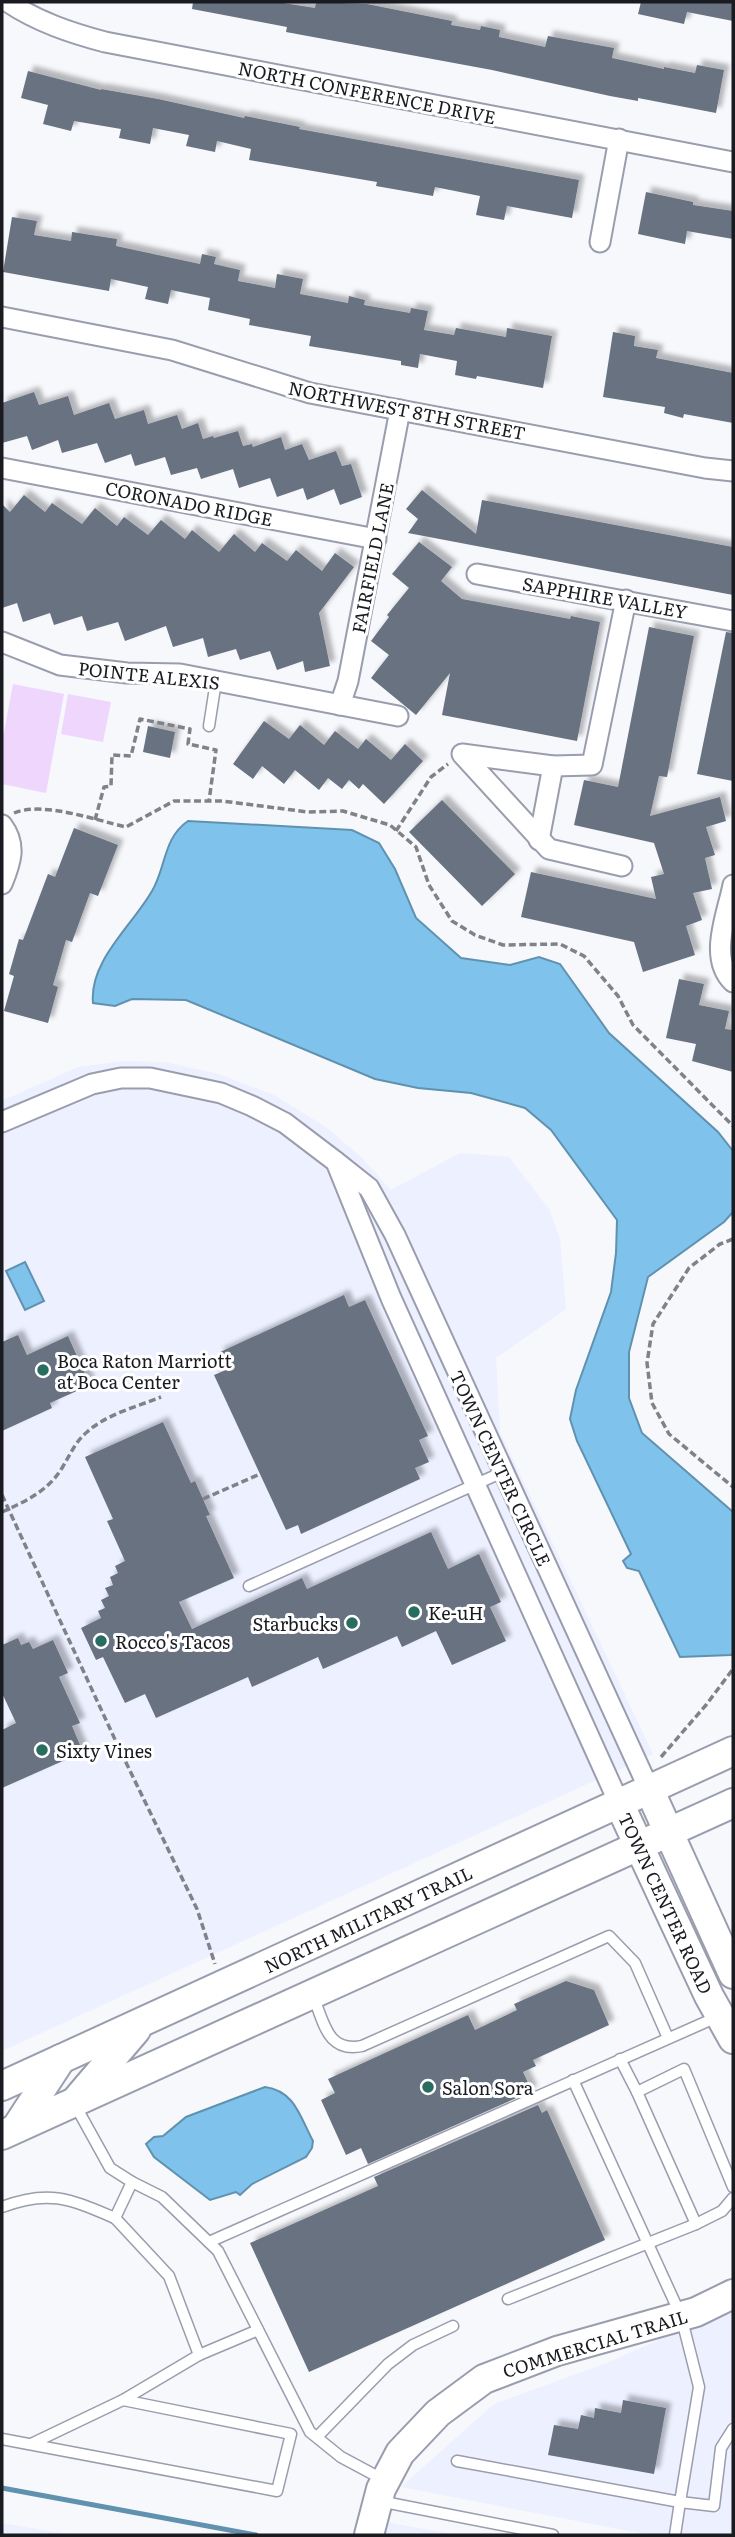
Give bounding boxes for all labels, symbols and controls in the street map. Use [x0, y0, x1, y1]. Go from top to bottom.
street label: NORTH CONFERENCE DRIVE [236, 54, 498, 130]
street label: NORTHWEST 8TH STREET [286, 374, 528, 446]
street label: CORONADO RIDGE [103, 474, 275, 532]
street label: FAIRFIELD LANE [344, 480, 400, 636]
street label: SAPPHIRE VALLEY [520, 569, 690, 625]
street label: POINTE ALEXIS [77, 654, 221, 696]
place label: Boca Raton Marriott at Boca Center [57, 1347, 233, 1395]
marker: Boca Raton Marriott at Boca Center [35, 1362, 51, 1378]
street label: TOWN CENTER CIRCLE [444, 1366, 558, 1570]
place label: Ke-uH [428, 1599, 483, 1626]
marker: Ke-uH [406, 1604, 422, 1620]
place label: Starbucks [252, 1610, 338, 1637]
marker: Starbucks [344, 1615, 360, 1631]
place label: Rocco's Tacos [115, 1628, 230, 1655]
marker: Rocco's Tacos [93, 1633, 109, 1649]
place label: Sixty Vines [56, 1737, 152, 1764]
marker: Sixty Vines [34, 1742, 50, 1758]
street label: TOWN CENTER ROAD [612, 1808, 720, 1998]
street label: NORTH MILITARY TRAIL [259, 1859, 477, 1979]
place label: Salon Sora [442, 2074, 534, 2101]
marker: Salon Sora [420, 2079, 436, 2095]
street label: COMMERCIAL TRAIL [499, 2302, 691, 2384]

